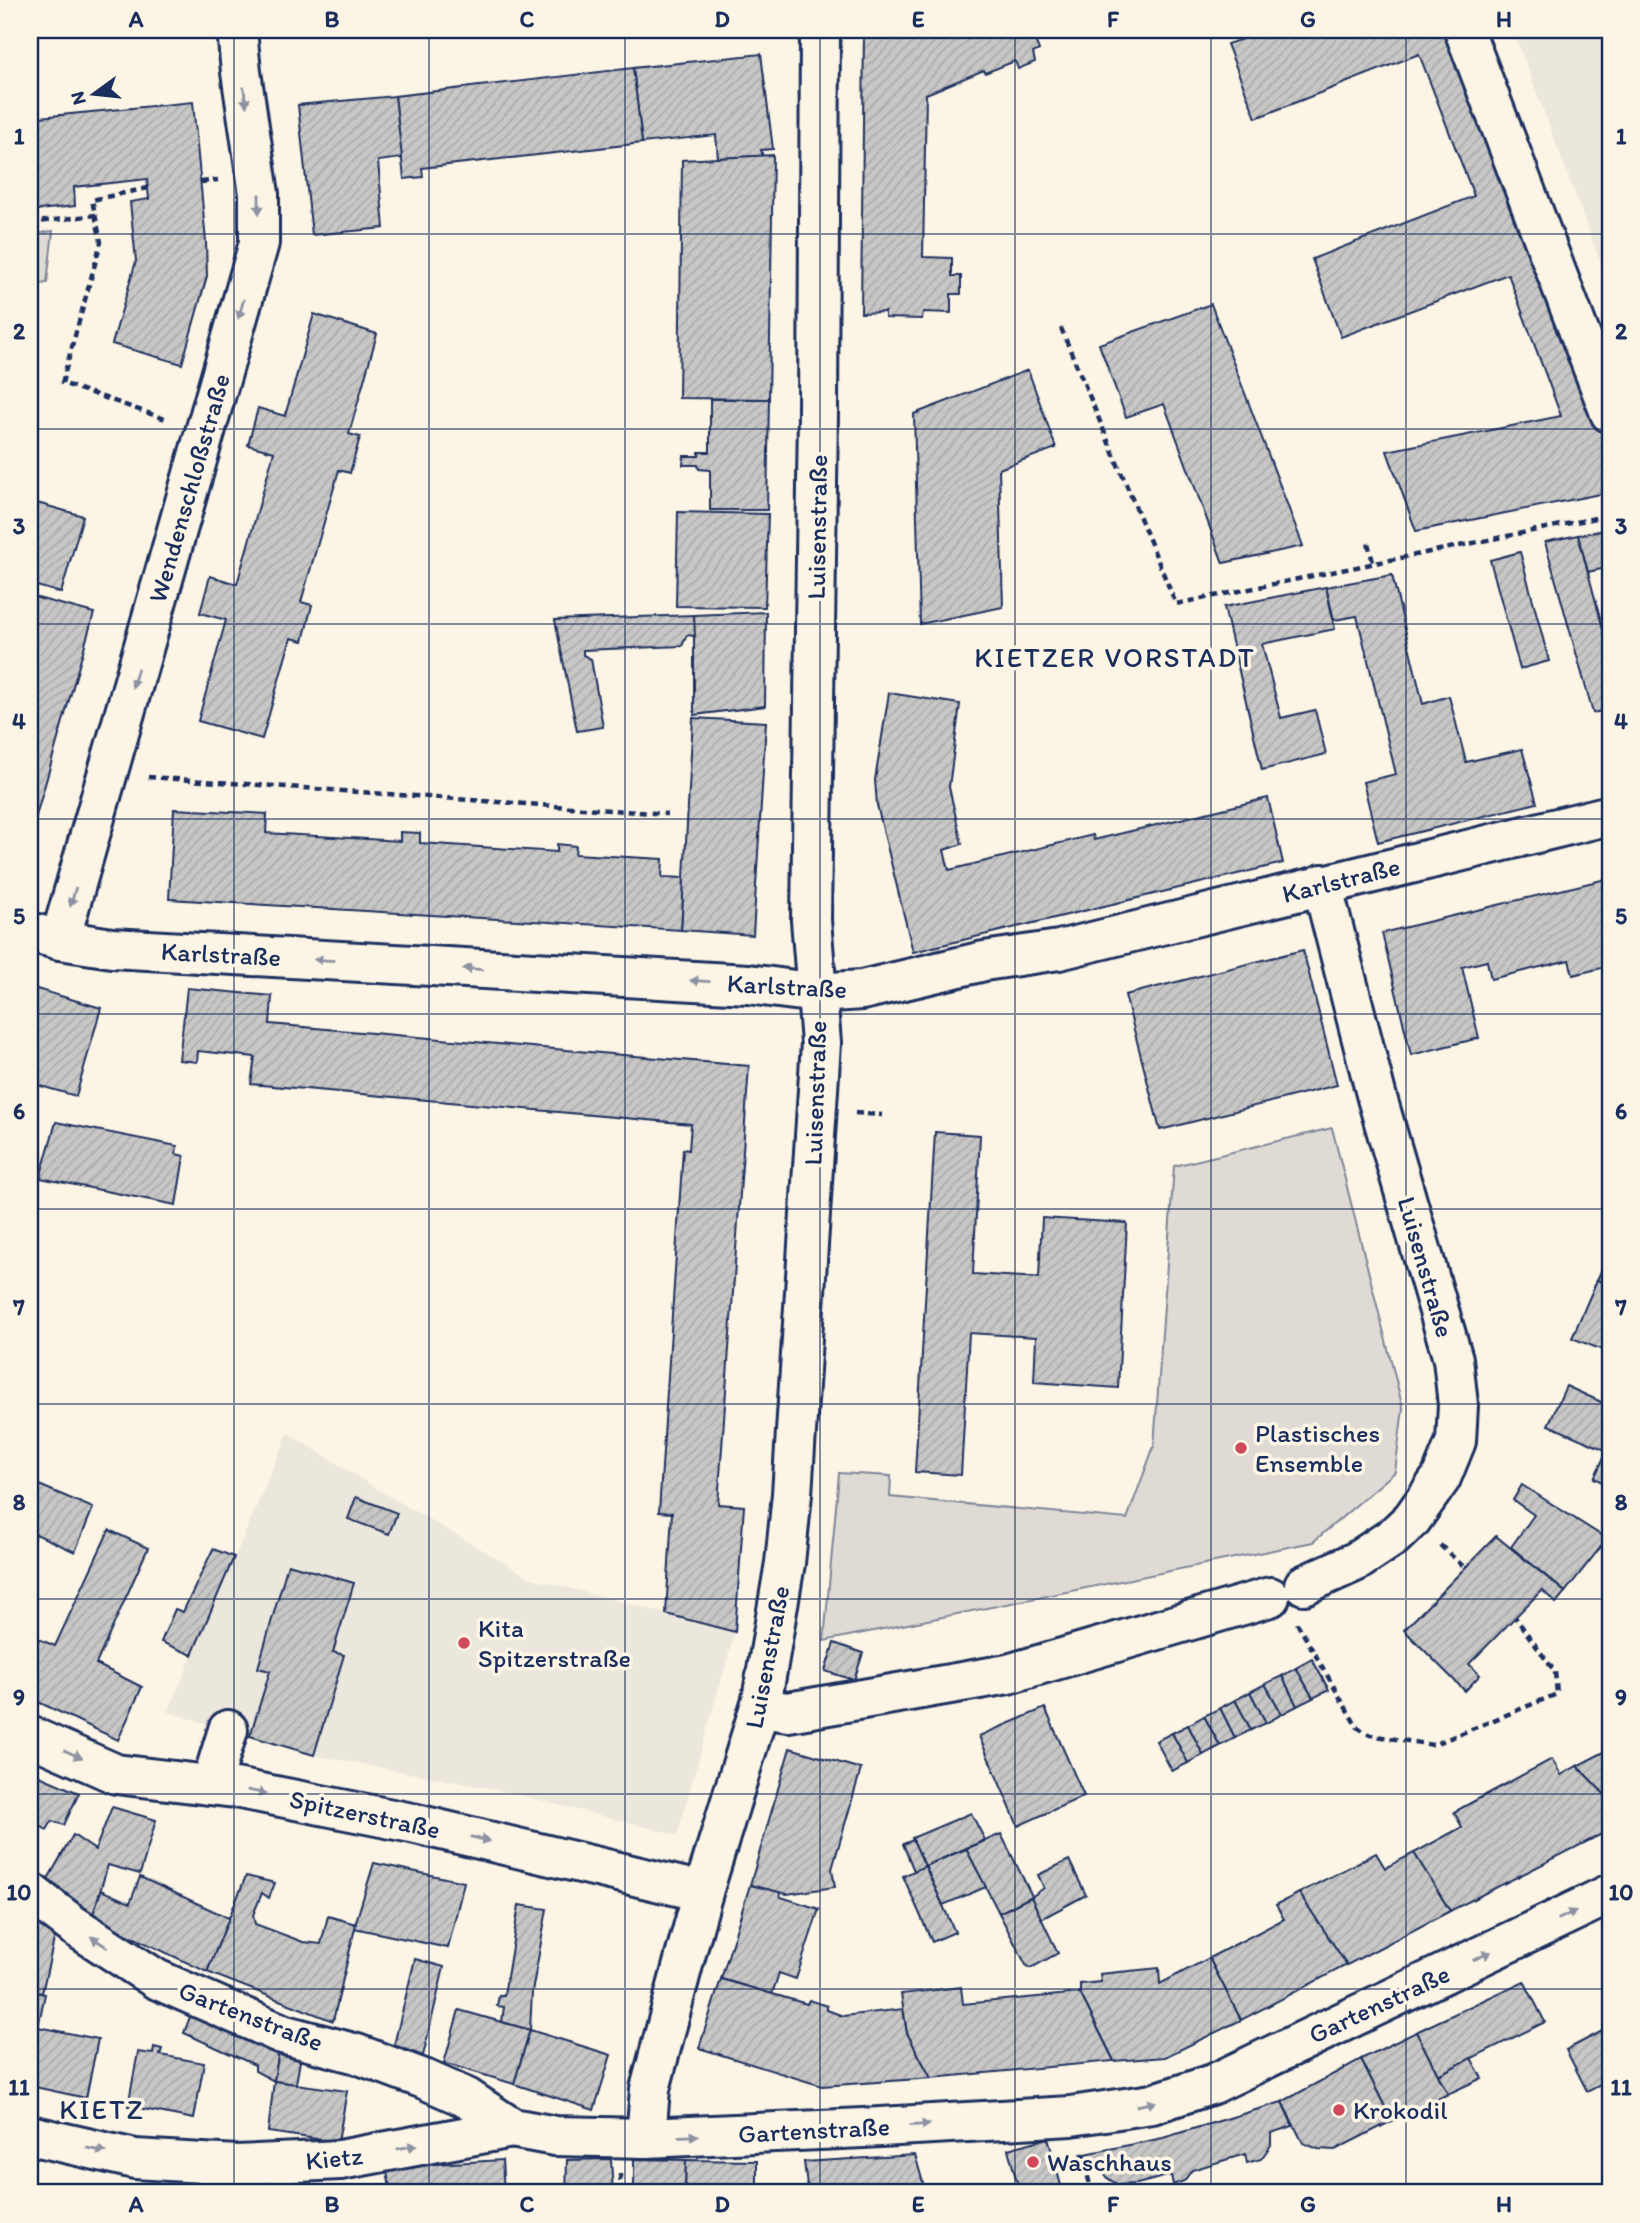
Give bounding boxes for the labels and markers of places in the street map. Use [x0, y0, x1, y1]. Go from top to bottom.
place label: Plastisches Ensemble [1255, 1417, 1380, 1479]
marker: Plastisches Ensemble [1233, 1440, 1249, 1456]
place label: Kita Spitzerstraße [478, 1612, 631, 1674]
marker: Kita Spitzerstraße [456, 1635, 472, 1651]
place label: Krokodil [1353, 2094, 1448, 2126]
marker: Krokodil [1331, 2102, 1347, 2118]
place label: Waschhaus [1047, 2146, 1172, 2178]
marker: Waschhaus [1025, 2154, 1041, 2170]

